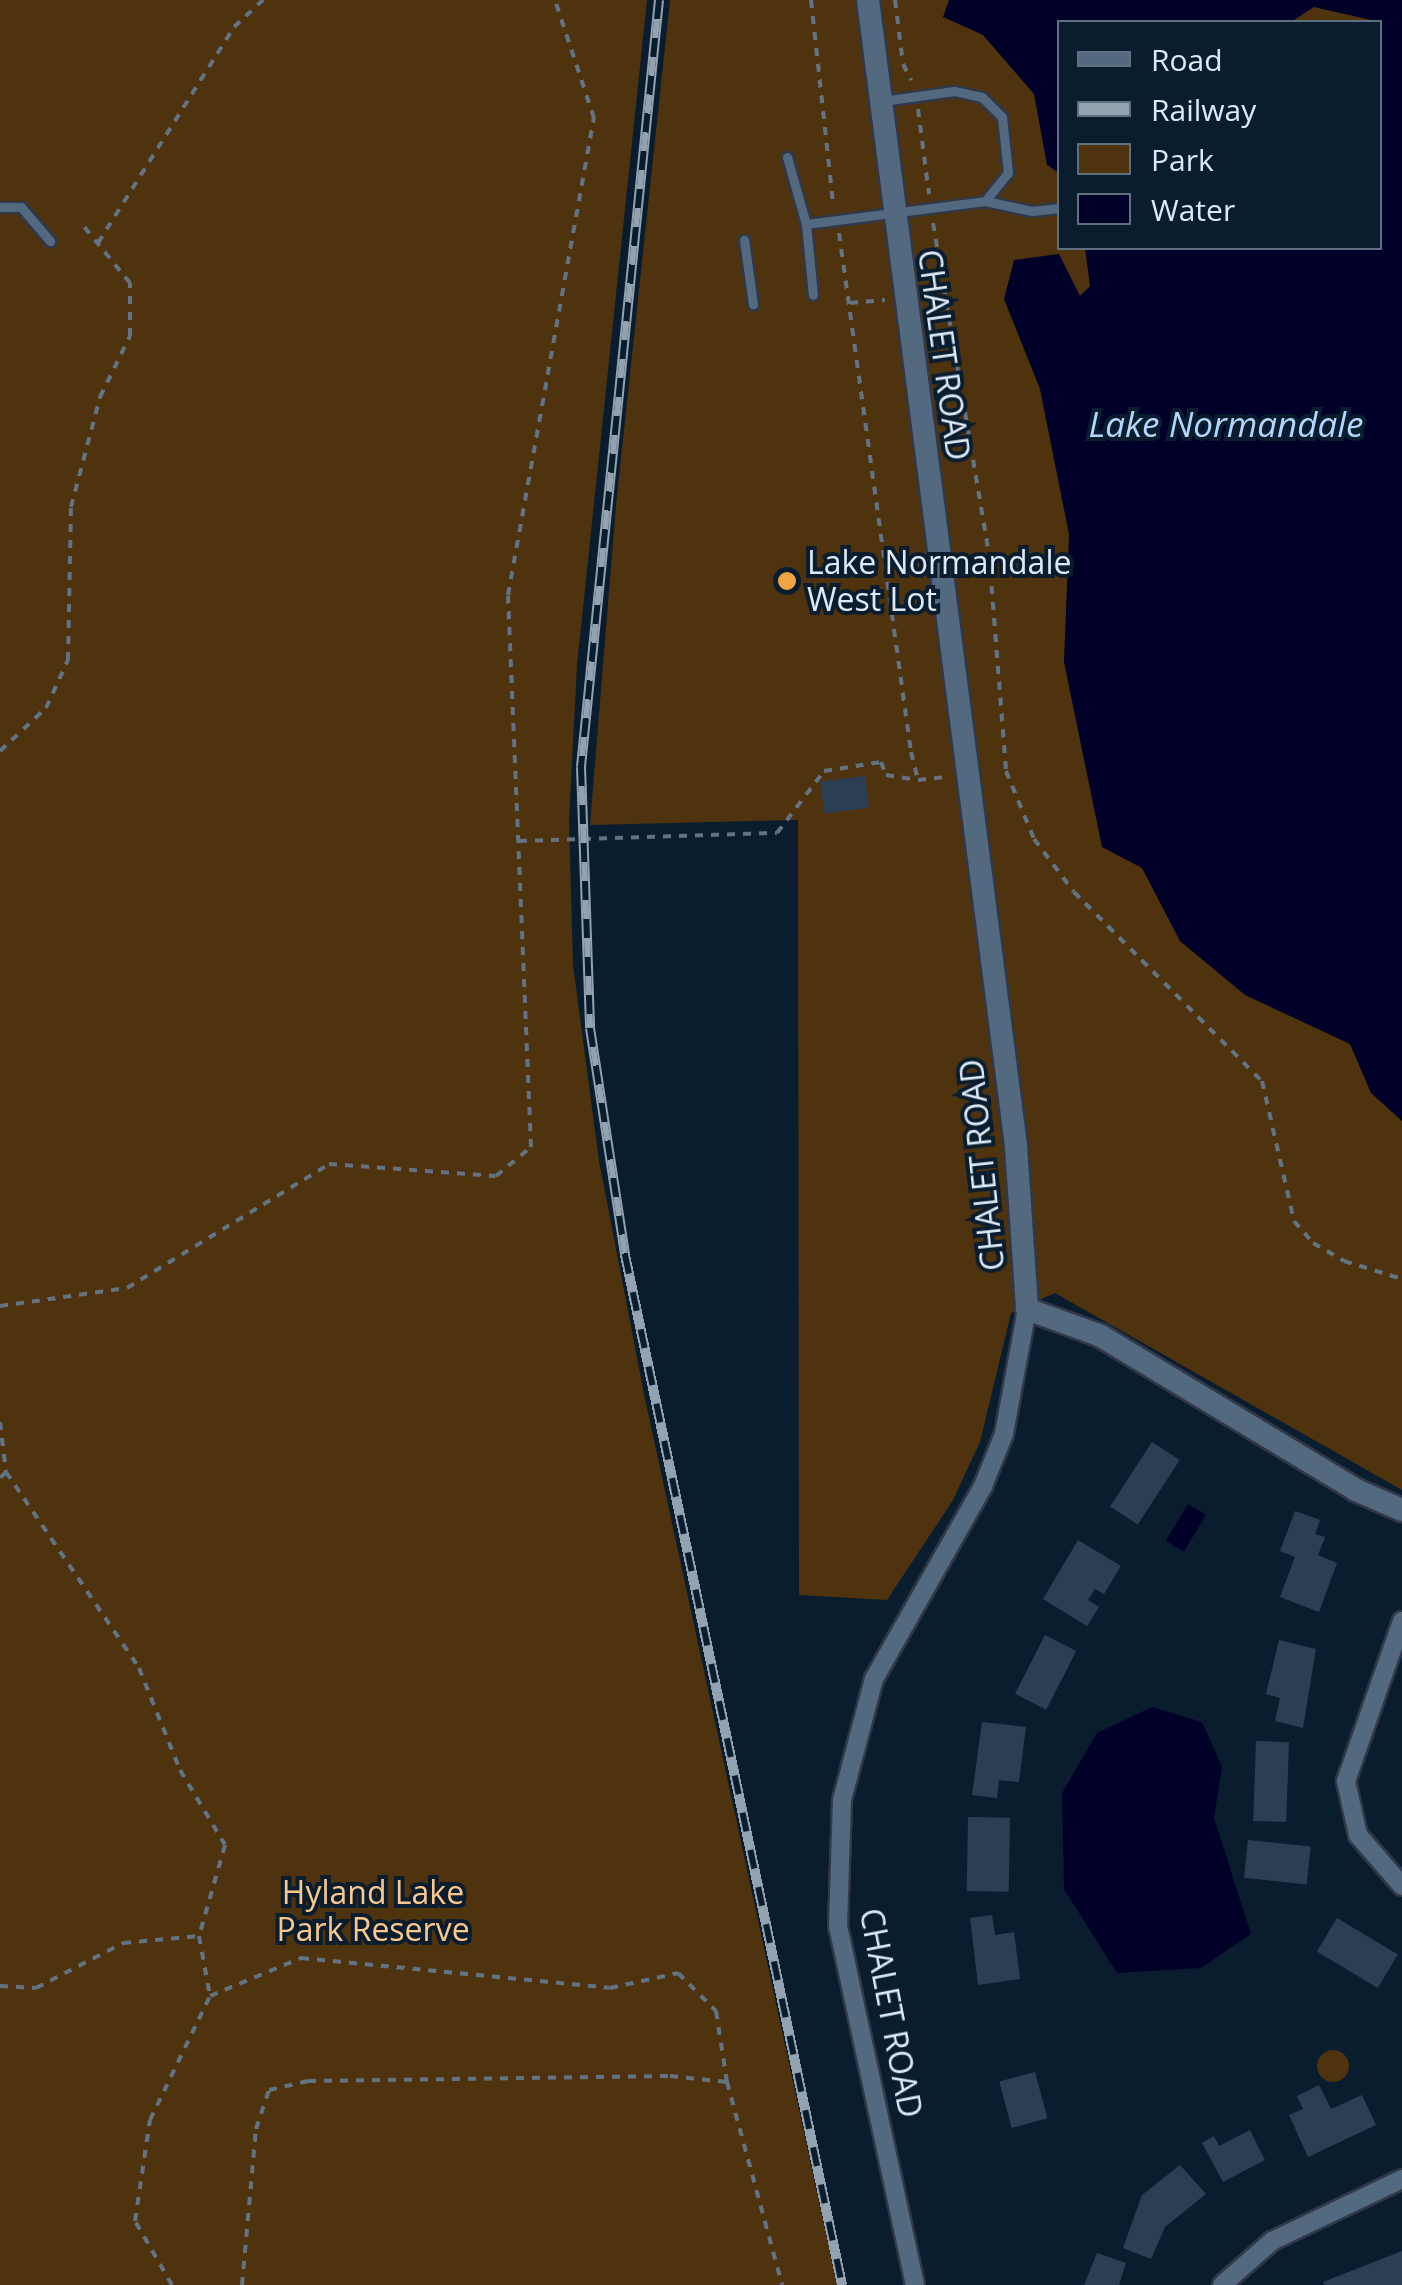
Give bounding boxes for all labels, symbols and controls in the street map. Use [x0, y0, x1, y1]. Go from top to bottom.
legend [1057, 20, 1382, 250]
text: Road [1151, 39, 1223, 80]
text: Railway [1151, 89, 1256, 130]
text: Park [1151, 139, 1214, 180]
text: Water [1151, 189, 1235, 230]
street label: CHALET ROAD [910, 247, 978, 463]
water label: Lake Normandale [1088, 403, 1364, 445]
place label: Lake Normandale West Lot [807, 544, 1071, 619]
marker: Lake Normandale West Lot [776, 570, 798, 592]
street label: CHALET ROAD [952, 1057, 1012, 1273]
park label: Hyland Lake Park Reserve [276, 1874, 470, 1949]
street label: CHALET ROAD [852, 1905, 930, 2121]

